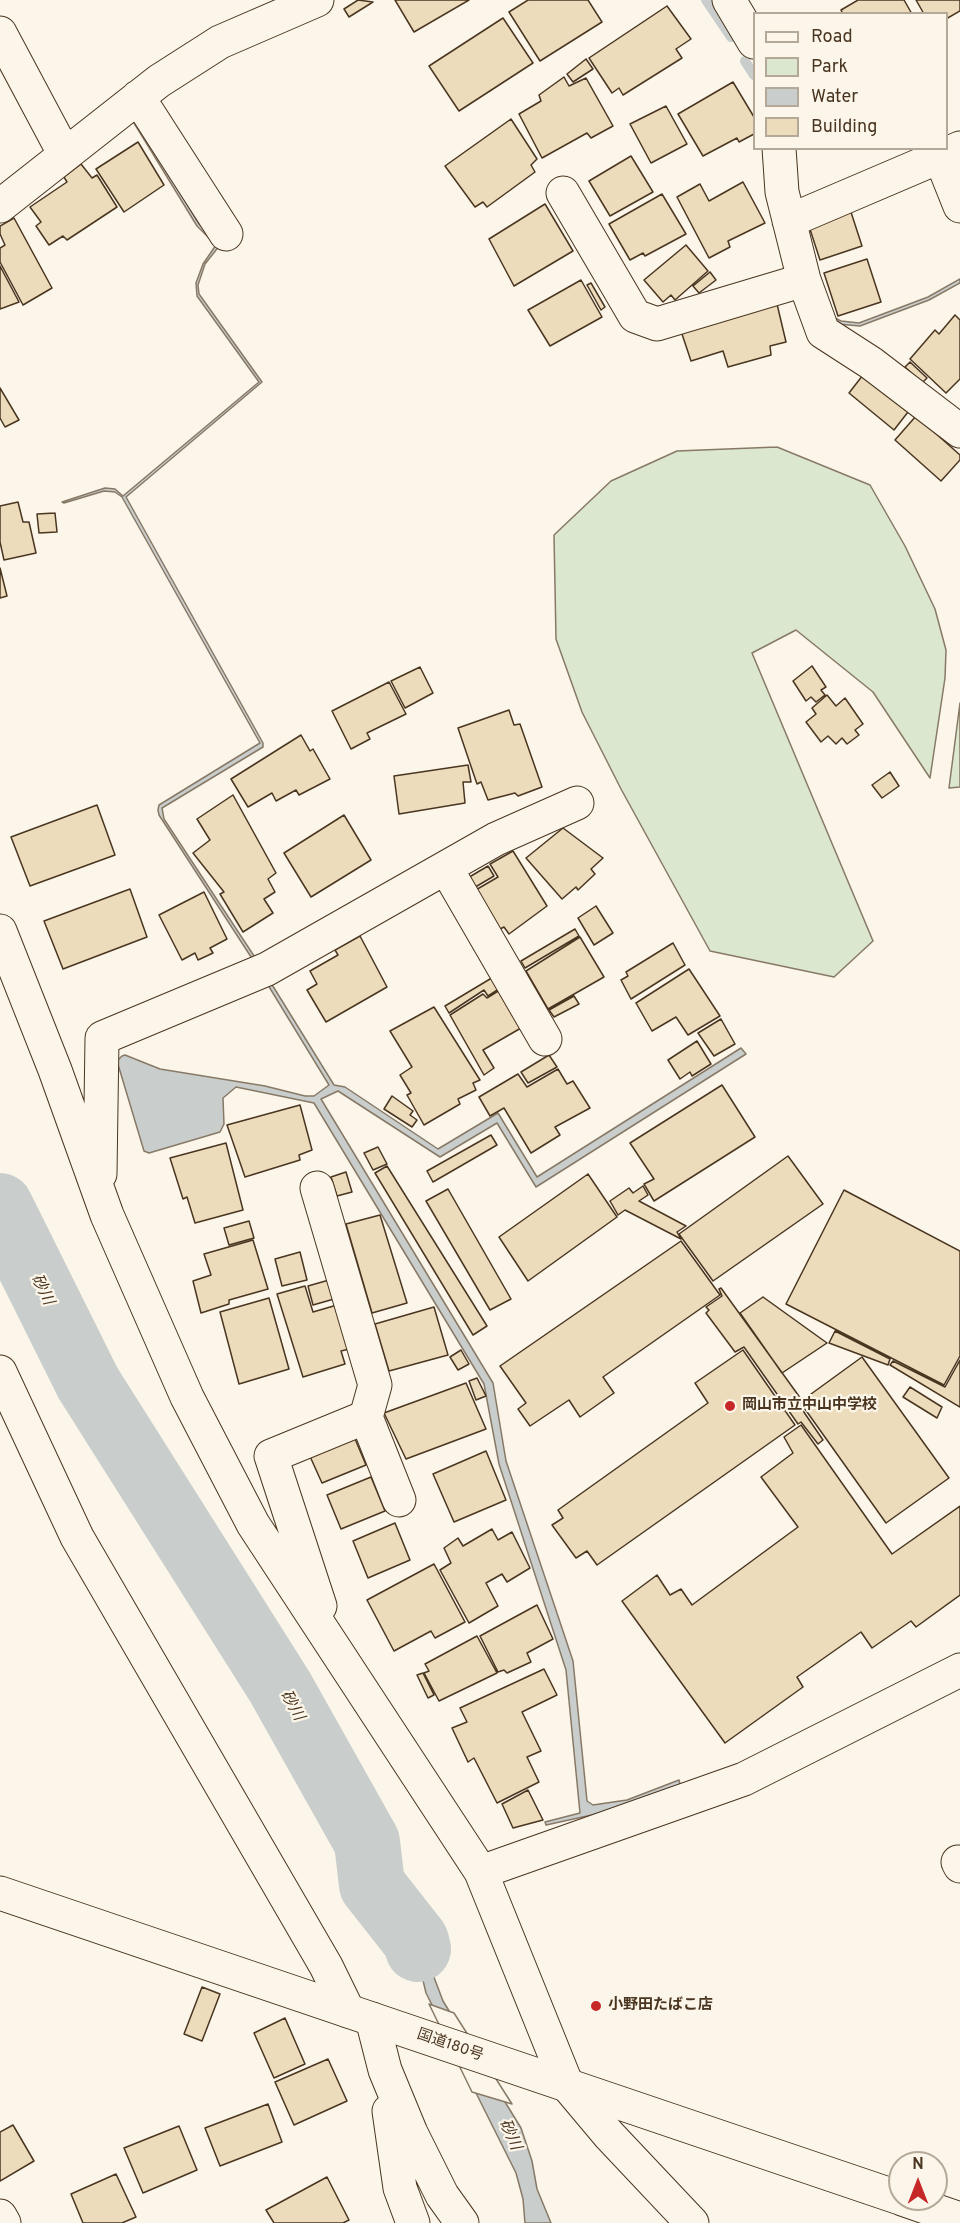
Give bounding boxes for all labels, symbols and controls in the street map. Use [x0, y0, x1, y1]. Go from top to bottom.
legend [753, 12, 948, 150]
text: Road [811, 26, 853, 49]
text: Park [811, 56, 848, 79]
text: Water [811, 86, 858, 109]
text: Building [811, 116, 877, 139]
water label: 砂川 [25, 1271, 57, 1309]
place label: 岡山市立中山中学校 [742, 1397, 877, 1415]
marker: 岡山市立中山中学校 [723, 1399, 737, 1413]
water label: 砂川 [275, 1687, 307, 1725]
place label: 小野田たばこ店 [608, 1997, 713, 2015]
marker: 小野田たばこ店 [589, 1999, 603, 2013]
street label: 国道180号 [414, 2026, 486, 2066]
water label: 砂川 [494, 2116, 524, 2154]
north arrow [888, 2151, 948, 2211]
text: N [912, 2155, 924, 2175]

